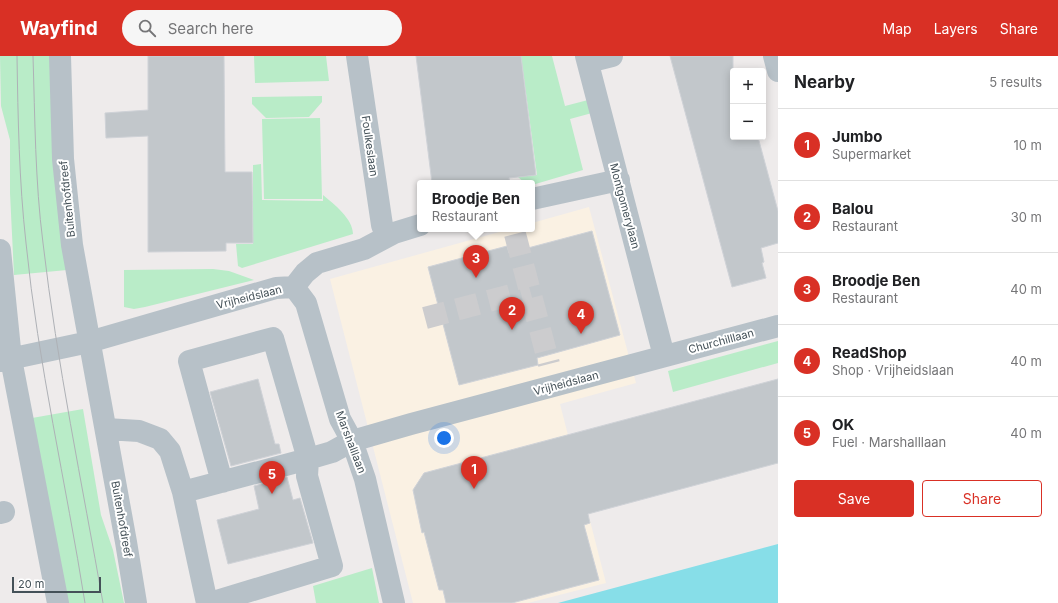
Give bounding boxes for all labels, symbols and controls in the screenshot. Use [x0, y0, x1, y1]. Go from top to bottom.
search box [122, 10, 402, 46]
text: Wayfind [20, 17, 98, 40]
icon: search [136, 17, 158, 39]
text: Search here [168, 19, 253, 38]
text: Map [883, 20, 912, 37]
text: Layers [934, 20, 978, 37]
text: Share [1000, 20, 1038, 37]
map controls [730, 68, 766, 140]
button: + [730, 68, 766, 104]
text: Nearby [794, 72, 855, 92]
text: 5 results [989, 74, 1042, 90]
button: − [730, 104, 766, 140]
street label: Foulkeslaan [359, 115, 381, 177]
text: Jumbo [832, 127, 882, 146]
text: 1 [804, 137, 810, 153]
text: 10 m [1013, 137, 1042, 153]
text: Supermarket [832, 146, 911, 162]
street label: Buitenhofdreef [56, 160, 78, 238]
street label: Montgomerylaan [607, 162, 643, 250]
popup [417, 180, 535, 232]
text: Broodje Ben [432, 189, 520, 208]
text: Balou [832, 199, 873, 218]
text: Restaurant [432, 208, 498, 224]
text: 2 [803, 209, 811, 225]
text: 30 m [1011, 209, 1042, 225]
text: Restaurant [832, 218, 898, 234]
pin: 3 [463, 245, 489, 278]
text: Broodje Ben [832, 271, 920, 290]
text: 3 [803, 281, 811, 297]
text: 40 m [1010, 281, 1042, 297]
street label: Vrijheidslaan [215, 282, 283, 312]
text: Restaurant [832, 290, 898, 306]
pin: 2 [499, 297, 525, 330]
pin: 4 [568, 301, 594, 334]
street label: Churchilllaan [687, 326, 755, 356]
text: ReadShop [832, 343, 907, 362]
text: 4 [803, 353, 811, 369]
text: 40 m [1010, 353, 1042, 369]
text: Shop · Vrijheidslaan [832, 362, 954, 378]
street label: Vrijheidslaan [532, 368, 600, 398]
street label: Marshalllaan [333, 409, 369, 475]
text: OK [832, 415, 854, 434]
text: 5 [803, 425, 811, 441]
text: 40 m [1010, 425, 1042, 441]
your location [434, 428, 454, 448]
text: Fuel · Marshalllaan [832, 434, 946, 450]
pin: 1 [461, 456, 487, 489]
pin: 5 [259, 461, 285, 494]
street label: Buitenhofdreef [108, 480, 136, 558]
button: Save [794, 480, 914, 517]
button: Share [922, 480, 1042, 517]
scale bar [12, 575, 101, 594]
text: 20 m [18, 577, 44, 591]

